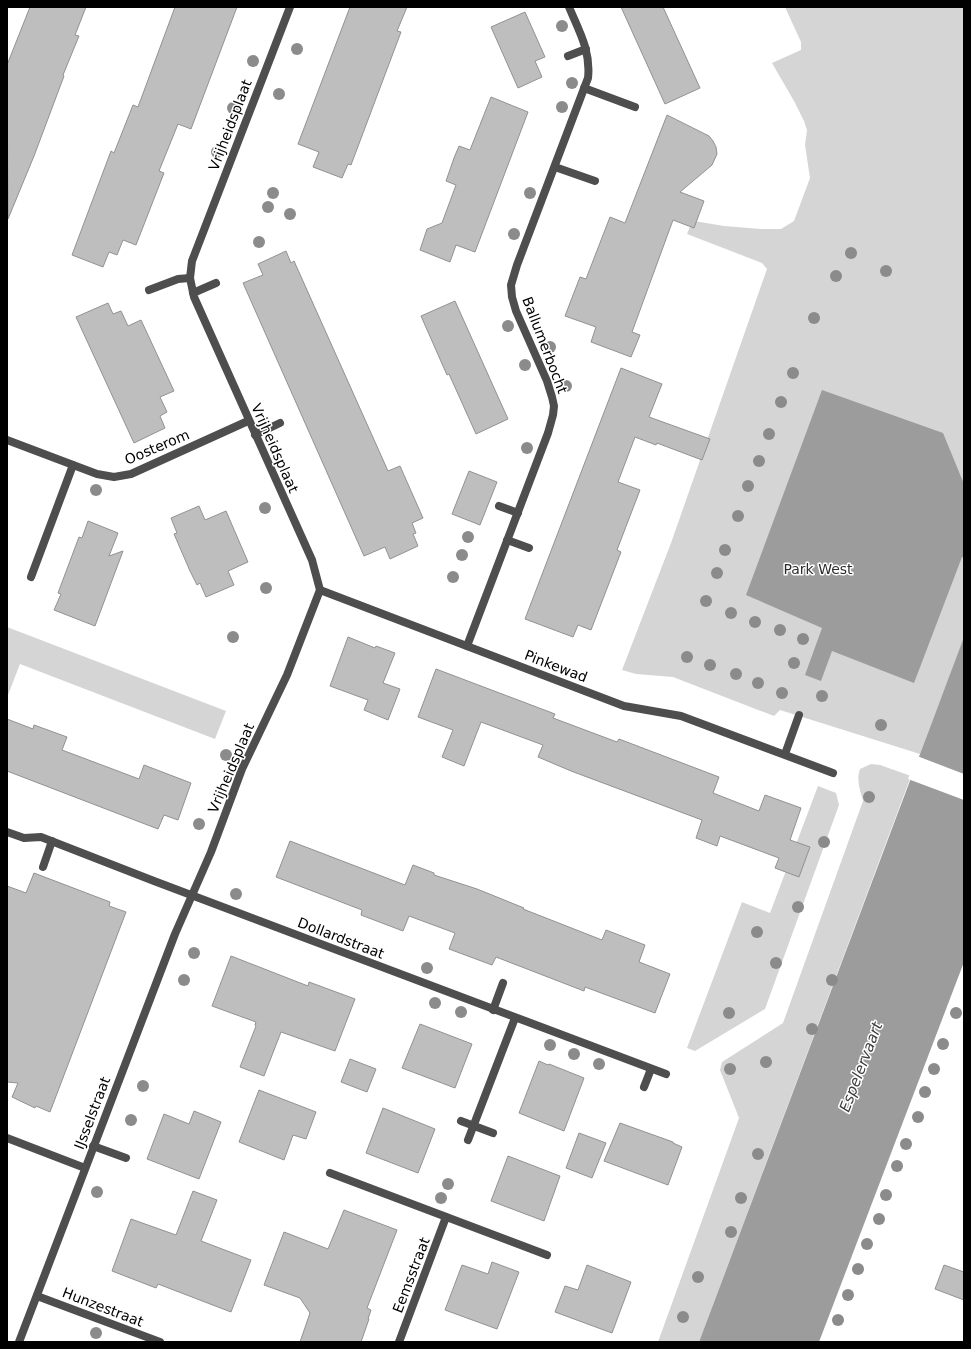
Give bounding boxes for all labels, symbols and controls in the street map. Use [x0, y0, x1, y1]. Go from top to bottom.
street label: Vrijheidsplaat [205, 77, 255, 173]
street label: Ballumerbocht [519, 294, 571, 396]
street label: Vrijheidsplaat [248, 401, 302, 496]
street label: Oosterom [122, 426, 192, 468]
park label: Park West [783, 561, 853, 577]
street label: Pinkewad [522, 647, 590, 685]
street label: Vrijheidsplaat [205, 720, 257, 815]
street label: Dollardstraat [296, 914, 387, 962]
water label: Espelervaart [836, 1018, 887, 1115]
street label: IJsselstraat [71, 1074, 113, 1152]
street label: Eemsstraat [389, 1235, 433, 1315]
street label: Hunzestraat [60, 1284, 146, 1330]

